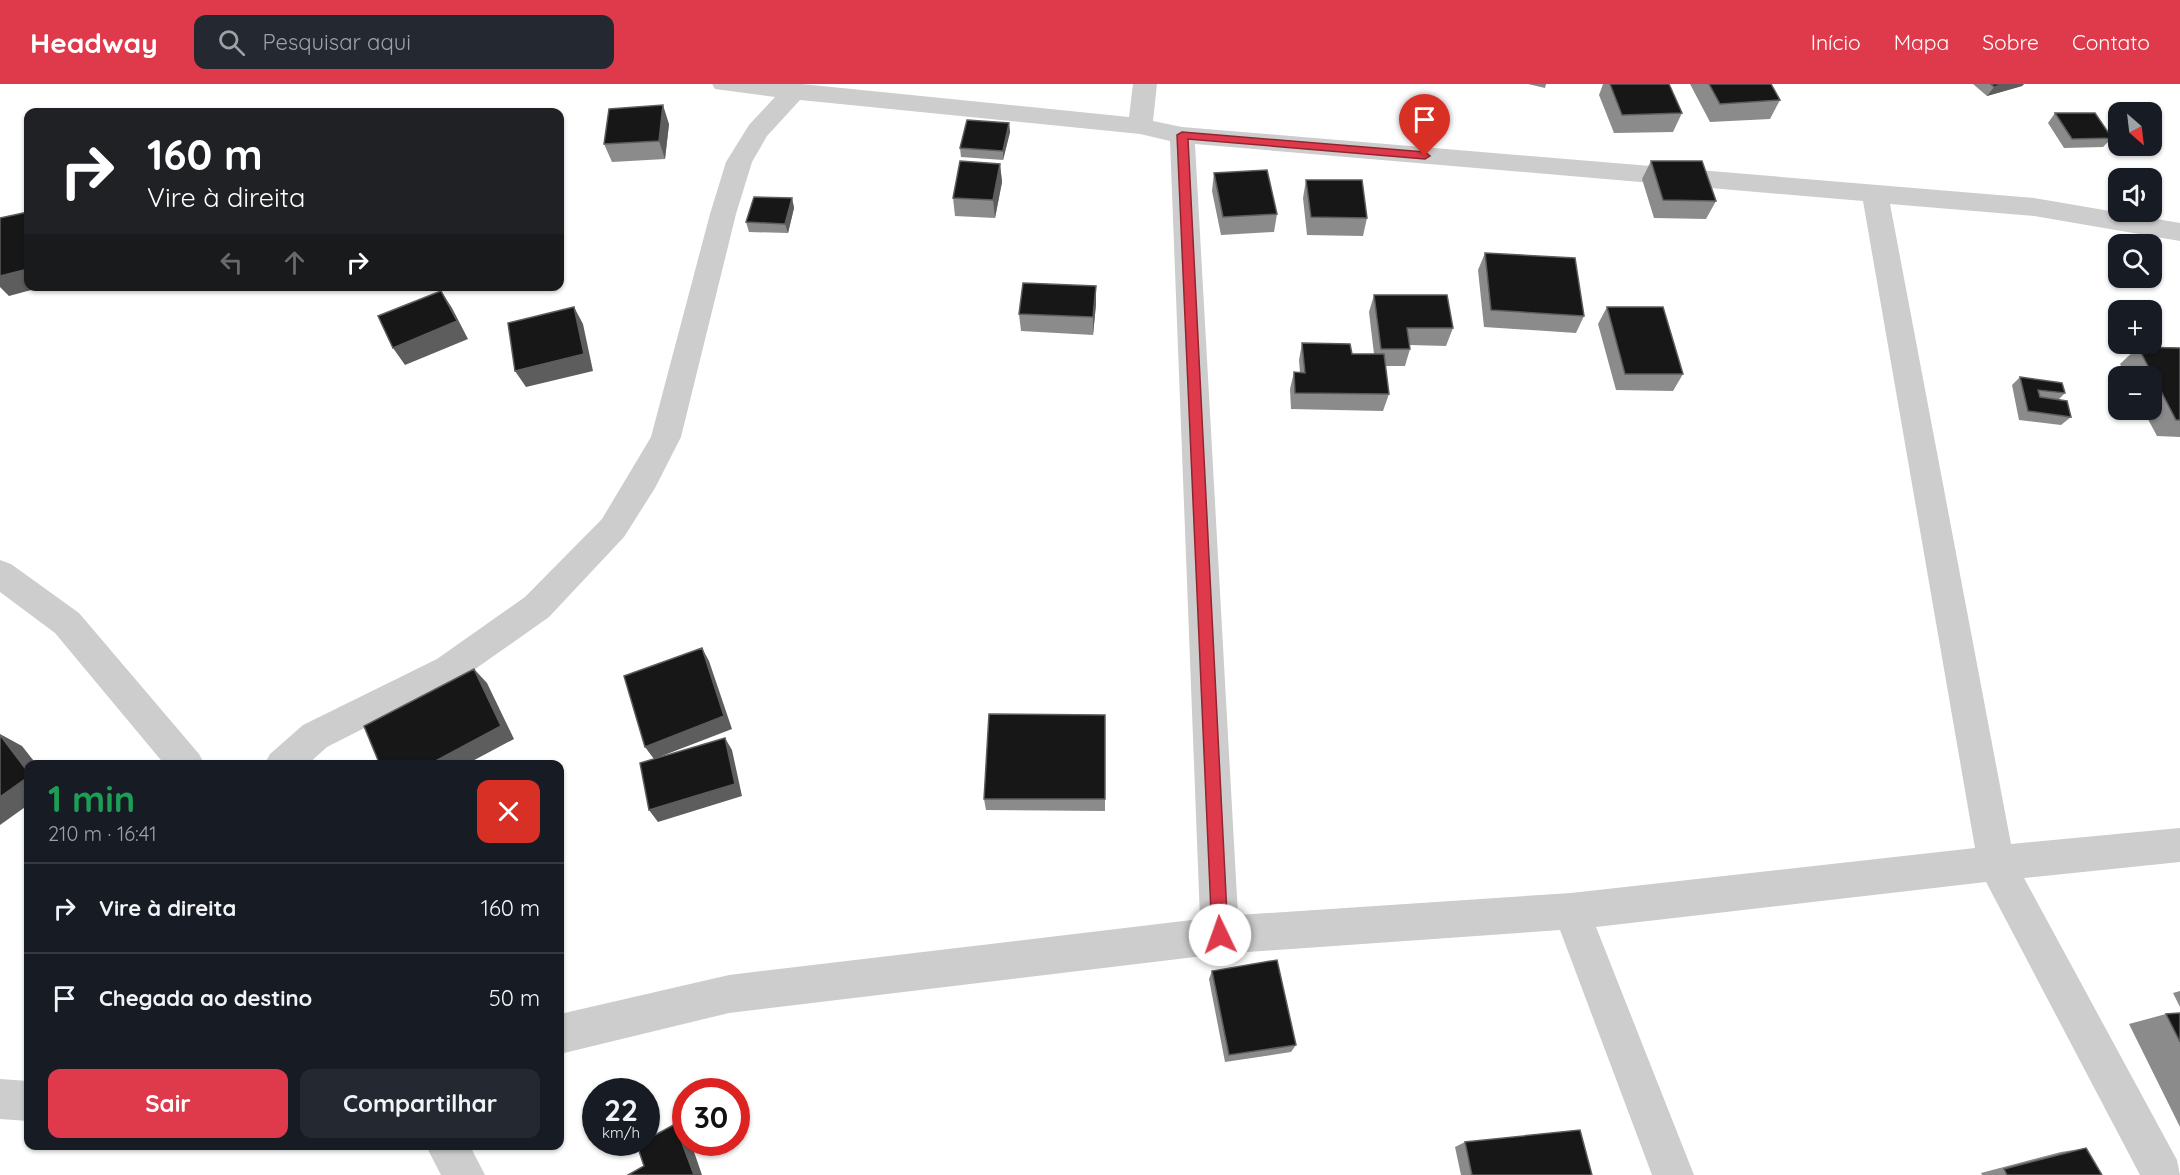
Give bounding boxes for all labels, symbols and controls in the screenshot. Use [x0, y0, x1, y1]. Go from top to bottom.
search box [194, 15, 614, 69]
text: Headway [30, 25, 158, 60]
icon: search [215, 26, 248, 59]
text: Pesquisar aqui [263, 28, 411, 56]
text: Início [1811, 29, 1861, 55]
text: Mapa [1894, 29, 1949, 55]
text: Sobre [1982, 29, 2039, 55]
text: Contato [2072, 29, 2150, 55]
pin [1399, 94, 1450, 156]
north arrow [2108, 102, 2162, 156]
map controls [2108, 102, 2162, 420]
icon: arrive [1408, 103, 1441, 136]
text: 160 m [147, 128, 263, 181]
icon: right [48, 132, 126, 210]
button: sound [2108, 168, 2162, 222]
text: Vire à direita [147, 180, 305, 214]
button: search [2108, 234, 2162, 288]
icon: left [215, 246, 248, 279]
icon: ahead [278, 246, 311, 279]
icon: right [341, 246, 374, 279]
button: + [2108, 300, 2162, 354]
button: − [2108, 366, 2162, 420]
text: 1 min [48, 776, 135, 821]
button: close [477, 780, 540, 843]
text: 210 m · 16:41 [48, 821, 157, 846]
icon: right [48, 892, 81, 925]
text: Vire à direita [99, 894, 236, 922]
text: 160 m [481, 894, 540, 922]
position arrow [1188, 903, 1252, 967]
icon: arrive [48, 982, 81, 1015]
text: Chegada ao destino [99, 984, 312, 1012]
text: 50 m [489, 984, 540, 1012]
button: Sair [48, 1069, 288, 1138]
button: Compartilhar [300, 1069, 540, 1138]
speed limit sign: 30 [672, 1078, 750, 1156]
text: 22 [604, 1091, 638, 1129]
text: km/h [602, 1123, 640, 1142]

